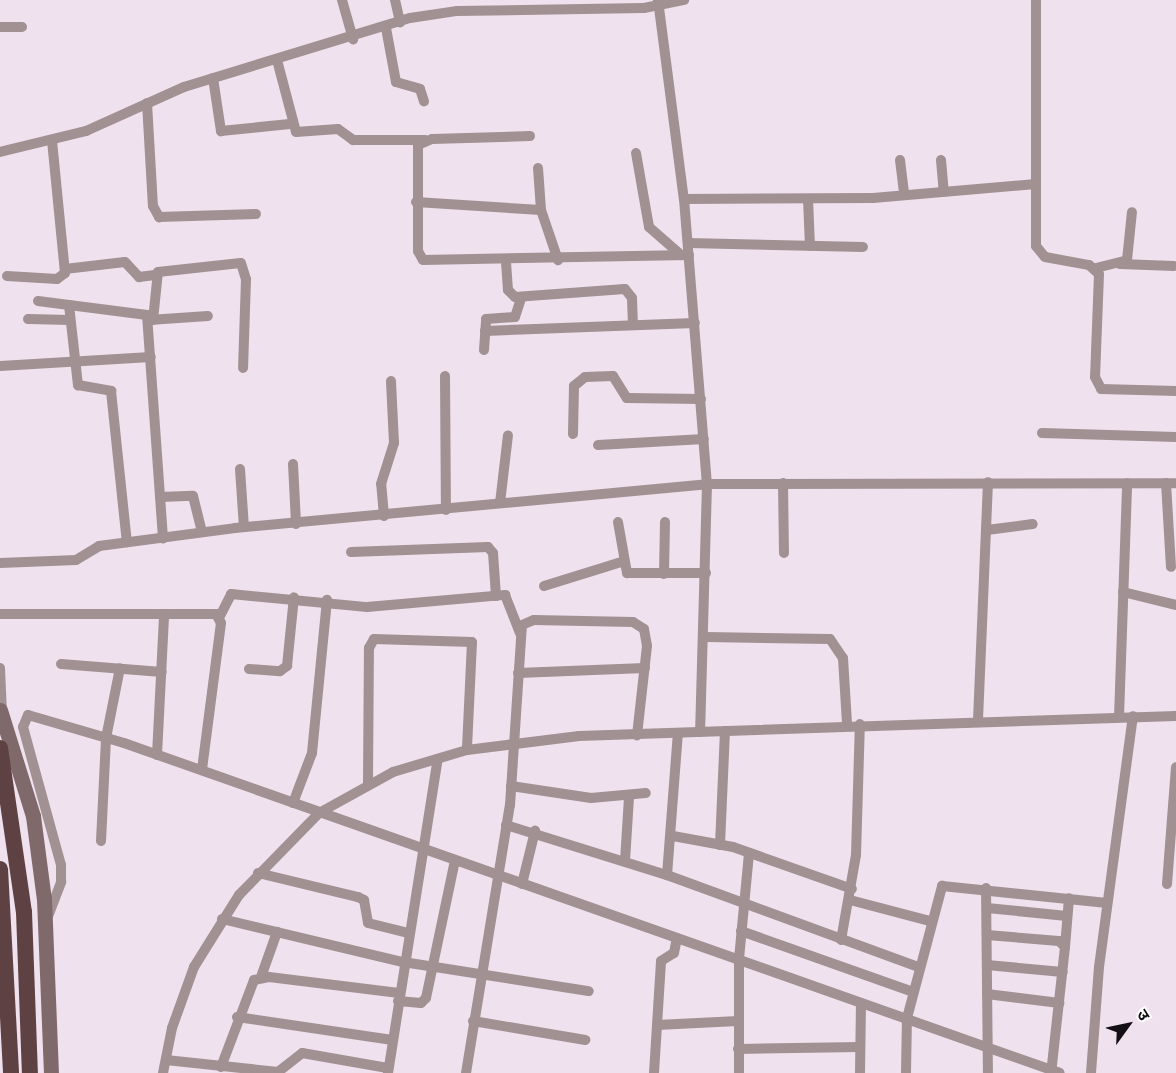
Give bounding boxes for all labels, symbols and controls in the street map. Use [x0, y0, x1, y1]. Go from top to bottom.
north arrow [1098, 995, 1158, 1055]
text: उ [1134, 1006, 1153, 1023]

